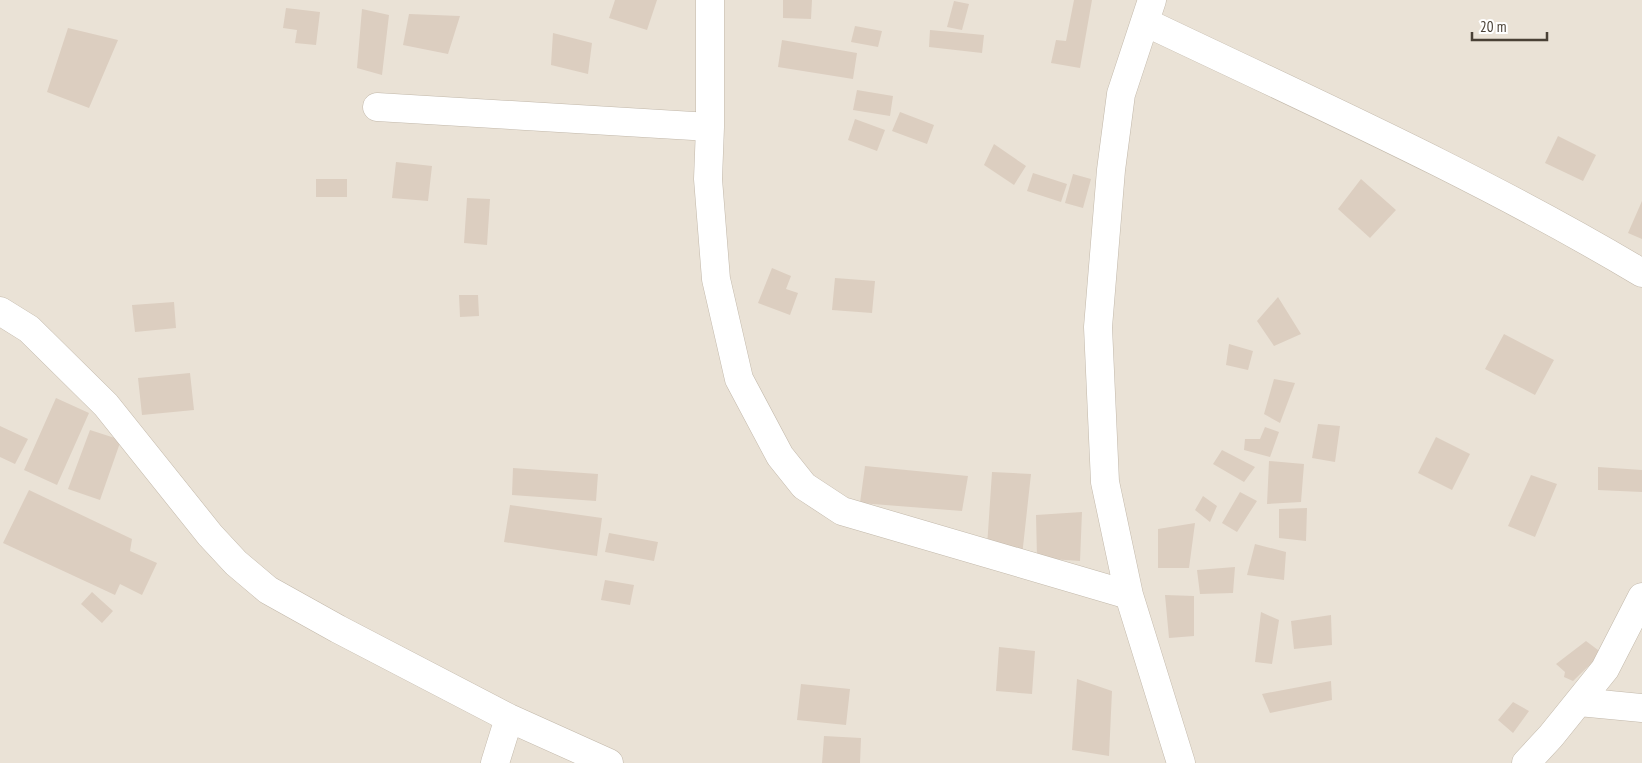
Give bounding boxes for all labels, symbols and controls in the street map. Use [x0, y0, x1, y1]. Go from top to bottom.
scale bar [1472, 10, 1547, 42]
text: 20 m [1480, 17, 1506, 36]

